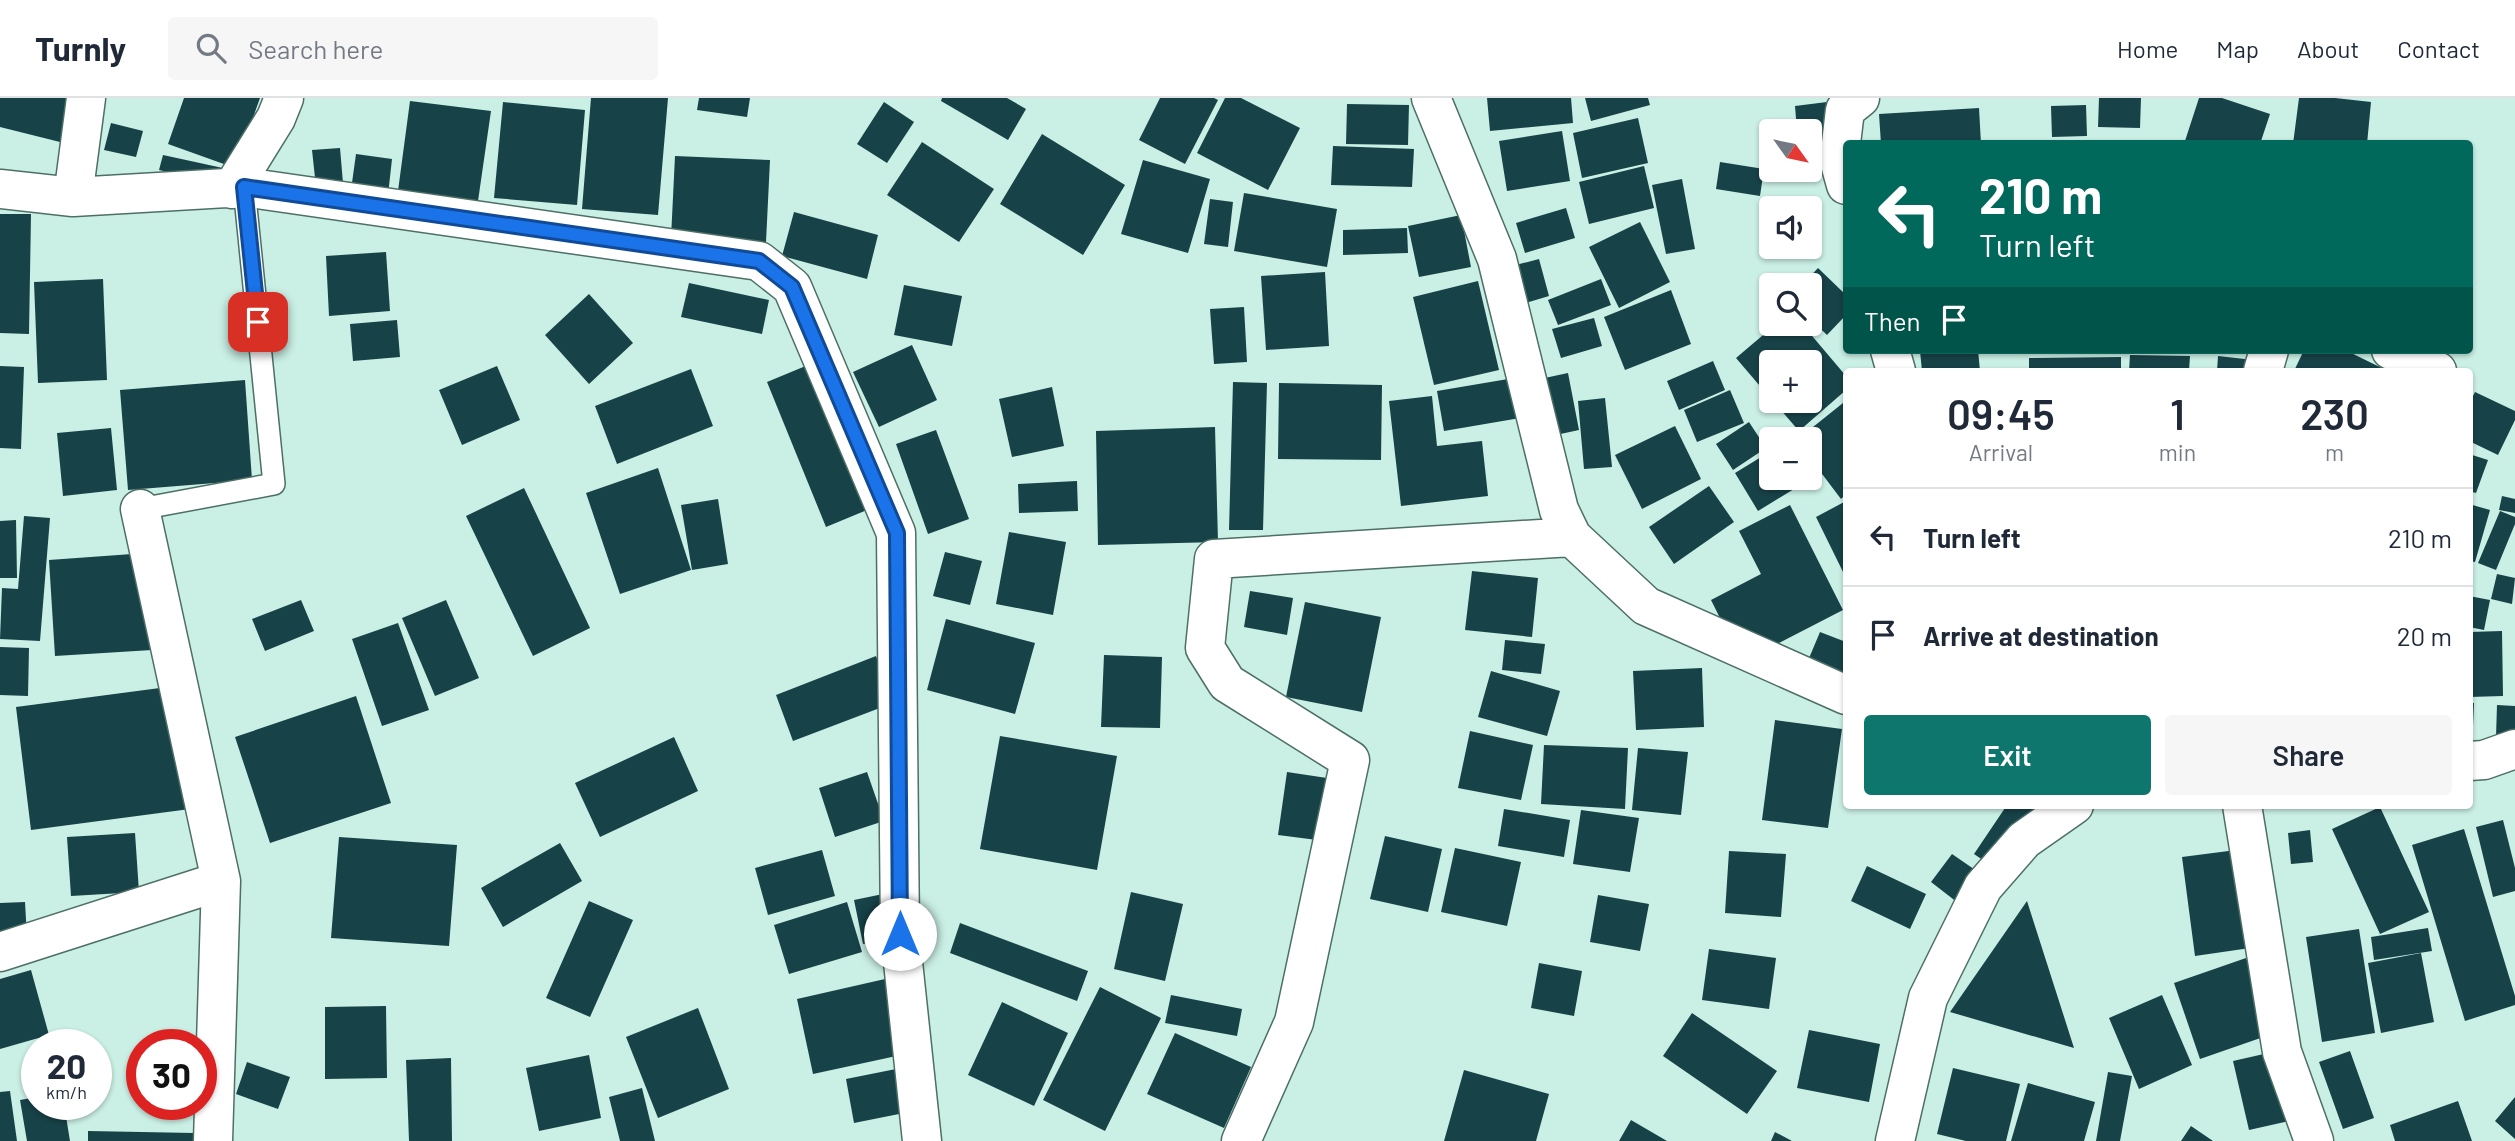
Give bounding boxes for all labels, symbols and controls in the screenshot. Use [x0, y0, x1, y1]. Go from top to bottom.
search box [168, 17, 658, 80]
text: Turnly [35, 28, 126, 68]
icon: search [192, 29, 230, 67]
text: Search here [248, 33, 383, 64]
text: Home [2117, 34, 2178, 63]
text: Map [2216, 34, 2259, 63]
text: About [2297, 34, 2359, 63]
text: Contact [2397, 34, 2480, 63]
north arrow [1759, 119, 1822, 182]
map controls [1759, 119, 1822, 490]
text: 210 m [1979, 165, 2102, 224]
icon: left [1864, 168, 1955, 259]
button: sound [1759, 196, 1822, 259]
text: Turn left [1979, 225, 2096, 263]
button: search [1759, 273, 1822, 336]
pin [228, 292, 288, 352]
icon: arrive [1935, 301, 1973, 339]
icon: arrive [239, 303, 277, 341]
text: Then [1864, 305, 1921, 336]
button: + [1759, 350, 1822, 413]
text: 09:45 [1947, 388, 2055, 438]
text: 1 [2170, 388, 2185, 438]
text: 230 [2300, 388, 2369, 438]
button: − [1759, 427, 1822, 490]
text: Arrival [1969, 438, 2033, 466]
text: min [2159, 438, 2196, 466]
text: m [2325, 438, 2344, 466]
icon: left [1864, 518, 1902, 556]
text: Turn left [1923, 522, 2021, 553]
text: 210 m [2388, 522, 2452, 553]
icon: arrive [1864, 616, 1902, 654]
text: Arrive at destination [1923, 620, 2159, 651]
text: 20 m [2397, 620, 2452, 651]
button: Exit [1864, 715, 2151, 795]
button: Share [2165, 715, 2452, 795]
position arrow [863, 897, 937, 971]
speed limit sign: 30 [126, 1029, 217, 1120]
text: 20 [47, 1044, 86, 1086]
text: km/h [46, 1081, 87, 1103]

